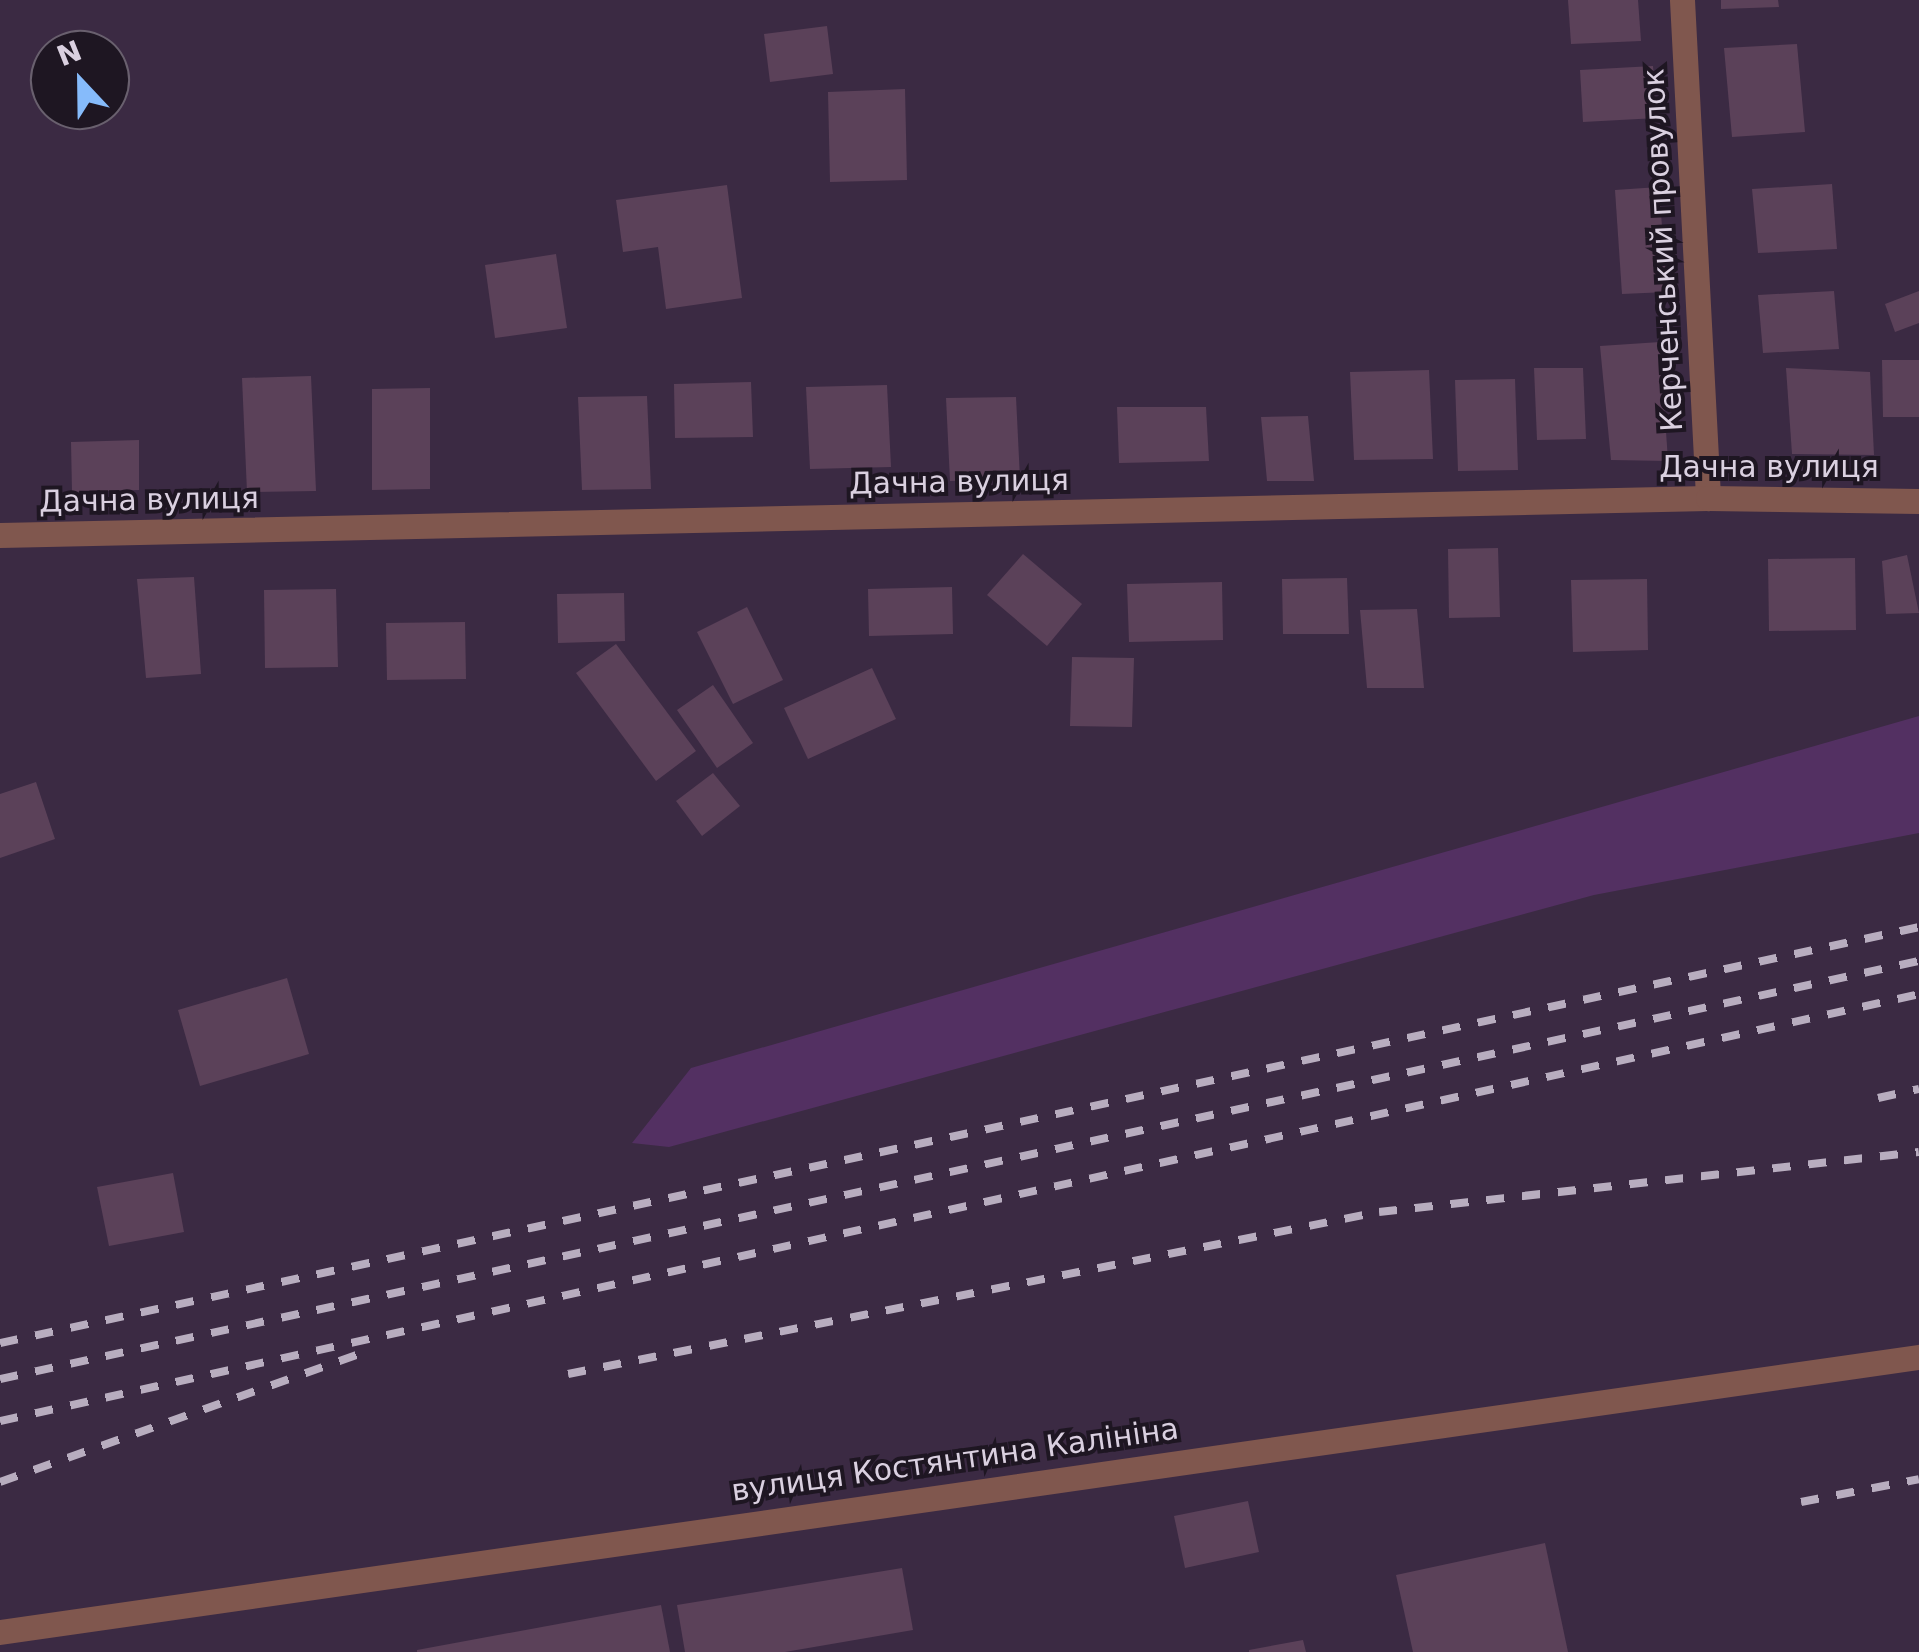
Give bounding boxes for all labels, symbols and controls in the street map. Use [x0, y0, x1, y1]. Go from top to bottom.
north arrow [30, 30, 130, 130]
text: N [52, 34, 86, 73]
street label: Керченський провулок [1636, 68, 1690, 432]
street label: Дачна вулиця [1659, 449, 1879, 485]
street label: Дачна вулиця [849, 462, 1069, 502]
street label: Дачна вулиця [39, 480, 259, 520]
street label: вулиця Костянтина Калініна [729, 1411, 1181, 1509]

